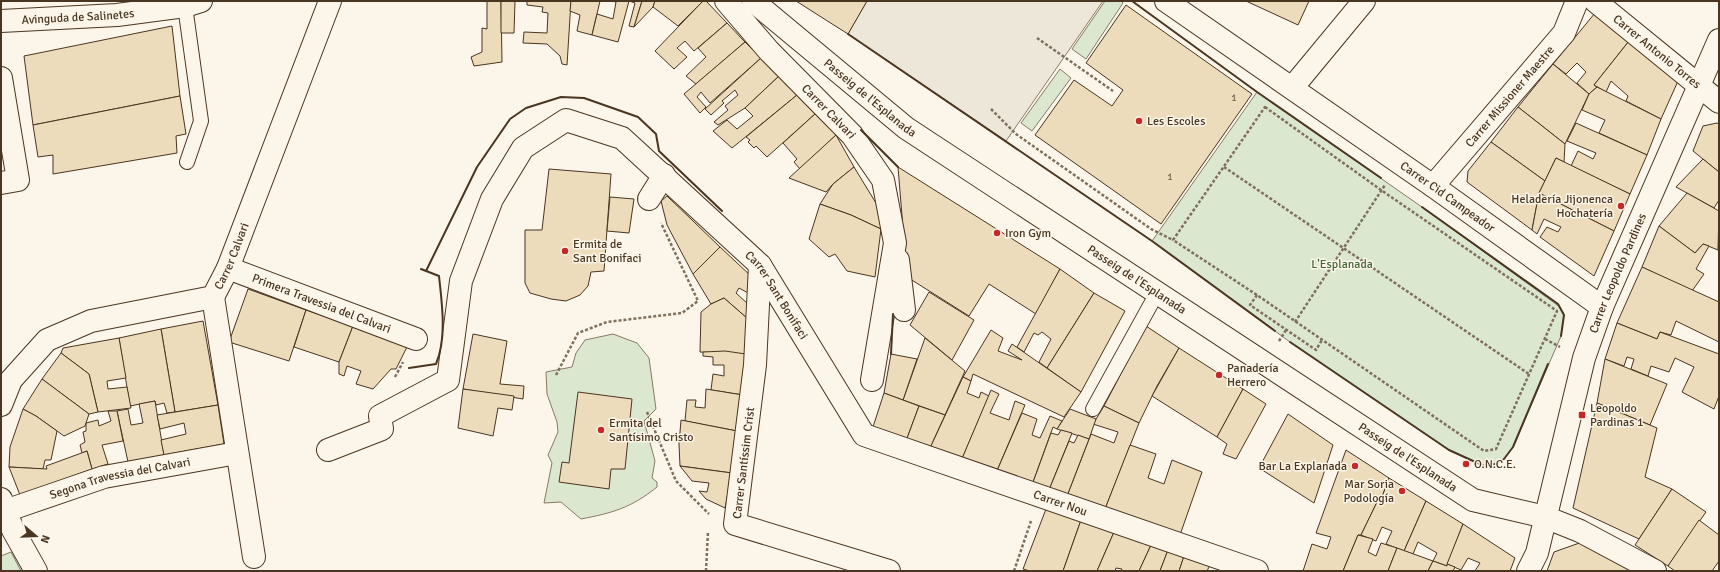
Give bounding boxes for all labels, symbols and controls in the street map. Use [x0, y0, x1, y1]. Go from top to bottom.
street label: Avinguda de Salinetes [21, 5, 135, 27]
street label: Carrer Antonio Torres [1610, 11, 1704, 92]
street label: Carrer Missioner Maestre [1462, 42, 1557, 150]
street label: Passeig de l'Esplanada [821, 56, 919, 140]
street label: Carrer Calvari [798, 81, 860, 141]
house number: 1 [1231, 92, 1237, 104]
place label: Les Escoles [1147, 114, 1205, 129]
marker: Les Escoles [1134, 116, 1144, 126]
street label: Carrer Cid Campeador [1397, 158, 1498, 236]
house number: 1 [1167, 171, 1173, 183]
place label: Heladería Jijonenca Hochatería [1511, 192, 1613, 221]
marker: Heladería Jijonenca Hochatería [1616, 201, 1626, 211]
street label: Carrer Leopoldo Pardines [1586, 211, 1650, 335]
street label: Carrer Calvari [211, 221, 252, 292]
place label: Iron Gym [1005, 226, 1051, 241]
marker: Iron Gym [992, 228, 1002, 238]
place label: Ermita de Sant Bonifaci [573, 237, 641, 266]
street label: Passeig de l'Esplanada [1085, 242, 1189, 317]
marker: Ermita de Sant Bonifaci [560, 246, 570, 256]
street label: Carrer Sant Bonifaci [742, 248, 811, 342]
park label: L'Esplanada [1311, 257, 1373, 272]
street label: Primera Travessia del Calvari [250, 270, 393, 336]
place label: Panadería Herrero [1227, 361, 1279, 390]
marker: Panadería Herrero [1214, 370, 1224, 380]
place label: Leopoldo Pardinas 1 [1590, 401, 1644, 430]
street label: Carrer Santíssim Crist [730, 406, 758, 520]
marker: Leopoldo Pardinas 1 [1577, 410, 1587, 420]
place label: Ermita del Santísimo Cristo [609, 416, 694, 445]
street label: Passeig de l'Esplanada [1356, 419, 1460, 495]
marker: Ermita del Santísimo Cristo [596, 425, 606, 435]
street label: Segona Travessia del Calvari [48, 454, 192, 503]
place label: O.N.C.E. [1474, 457, 1516, 472]
place label: Bar La Explanada [1258, 459, 1347, 474]
marker: O.N.C.E. [1461, 459, 1471, 469]
marker: Bar La Explanada [1350, 461, 1360, 471]
place label: Mar Soria Podología [1343, 477, 1394, 506]
marker: Mar Soria Podología [1397, 486, 1407, 496]
street label: Carrer Nou [1031, 487, 1089, 519]
north arrow [16, 516, 56, 556]
text: N [38, 533, 52, 545]

